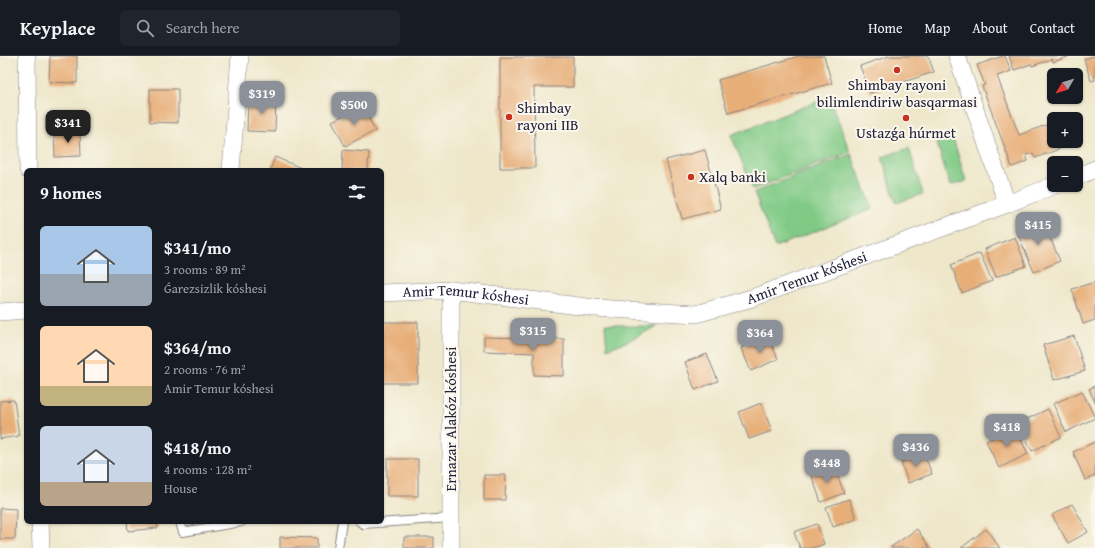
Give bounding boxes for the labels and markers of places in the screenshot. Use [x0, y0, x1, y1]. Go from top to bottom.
marker: Shimbay rayoni bilimlendiriw basqarmasi [892, 65, 902, 75]
place label: Shimbay rayoni bilimlendiriw basqarmasi [817, 74, 977, 112]
pin: $319 [238, 81, 286, 115]
pin: $500 [330, 92, 378, 126]
place label: Shimbay rayoni IIB [517, 97, 579, 135]
pin: $341 [44, 110, 92, 144]
marker: Shimbay rayoni IIB [504, 112, 514, 122]
marker: Ustazǵa húrmet [901, 113, 911, 123]
place label: Ustazǵa húrmet [856, 122, 957, 143]
place label: Xalq banki [699, 166, 766, 187]
marker: Xalq banki [686, 172, 696, 182]
pin: $415 [1014, 212, 1062, 246]
pin: $315 [509, 318, 557, 352]
pin: $364 [736, 320, 784, 354]
pin: $418 [983, 414, 1031, 448]
pin: $436 [892, 434, 940, 468]
pin: $448 [803, 450, 851, 484]

